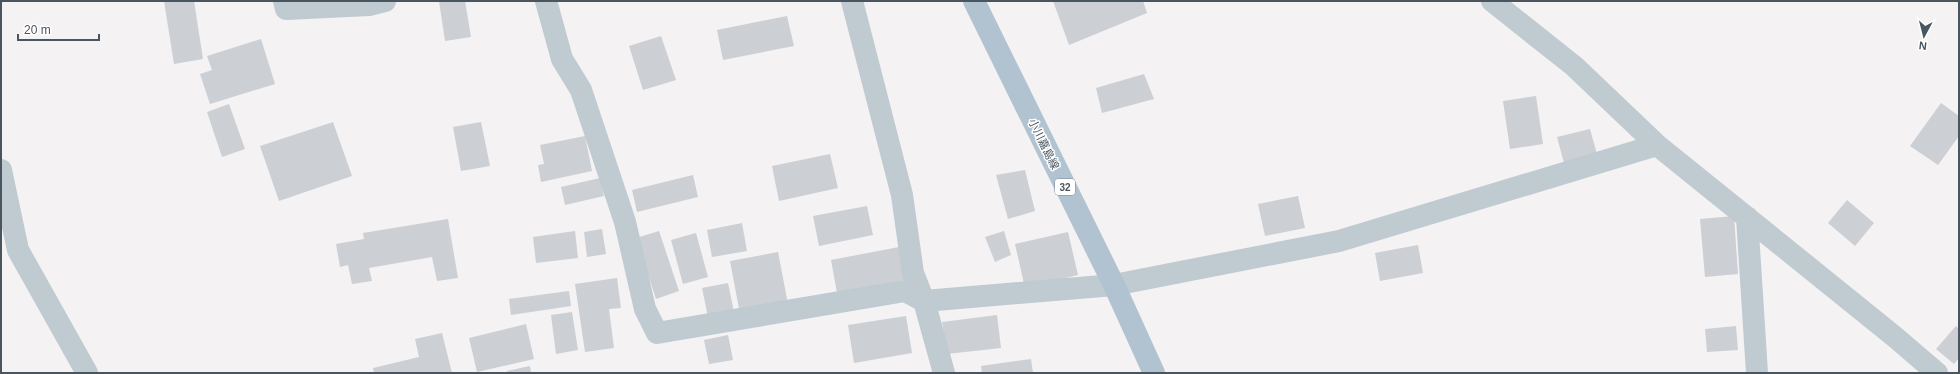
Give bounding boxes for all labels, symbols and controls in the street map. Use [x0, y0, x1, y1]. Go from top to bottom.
scale bar [18, 16, 99, 42]
north arrow [1904, 16, 1944, 56]
text: 20 m [24, 23, 51, 37]
text: N [1918, 39, 1927, 52]
street label: 小川嘉島線 [1027, 117, 1061, 171]
road number: 32 [1055, 179, 1075, 195]

